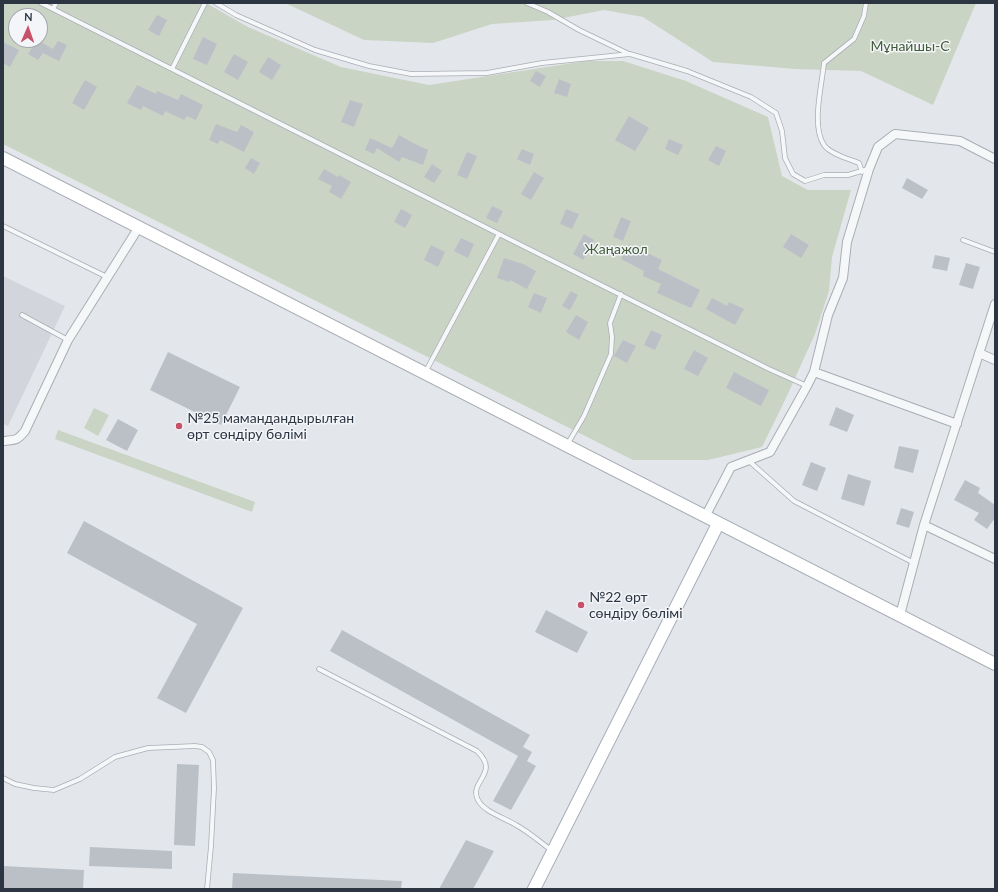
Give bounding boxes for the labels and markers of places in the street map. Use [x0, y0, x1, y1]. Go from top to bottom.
place label: №25 мамандандырылған өрт сөндіру бөлімі [187, 410, 354, 442]
marker: №25 мамандандырылған өрт сөндіру бөлімі [174, 421, 184, 431]
place label: №22 өрт сөндіру бөлімі [589, 589, 683, 622]
marker: №22 өрт сөндіру бөлімі [576, 600, 586, 610]

